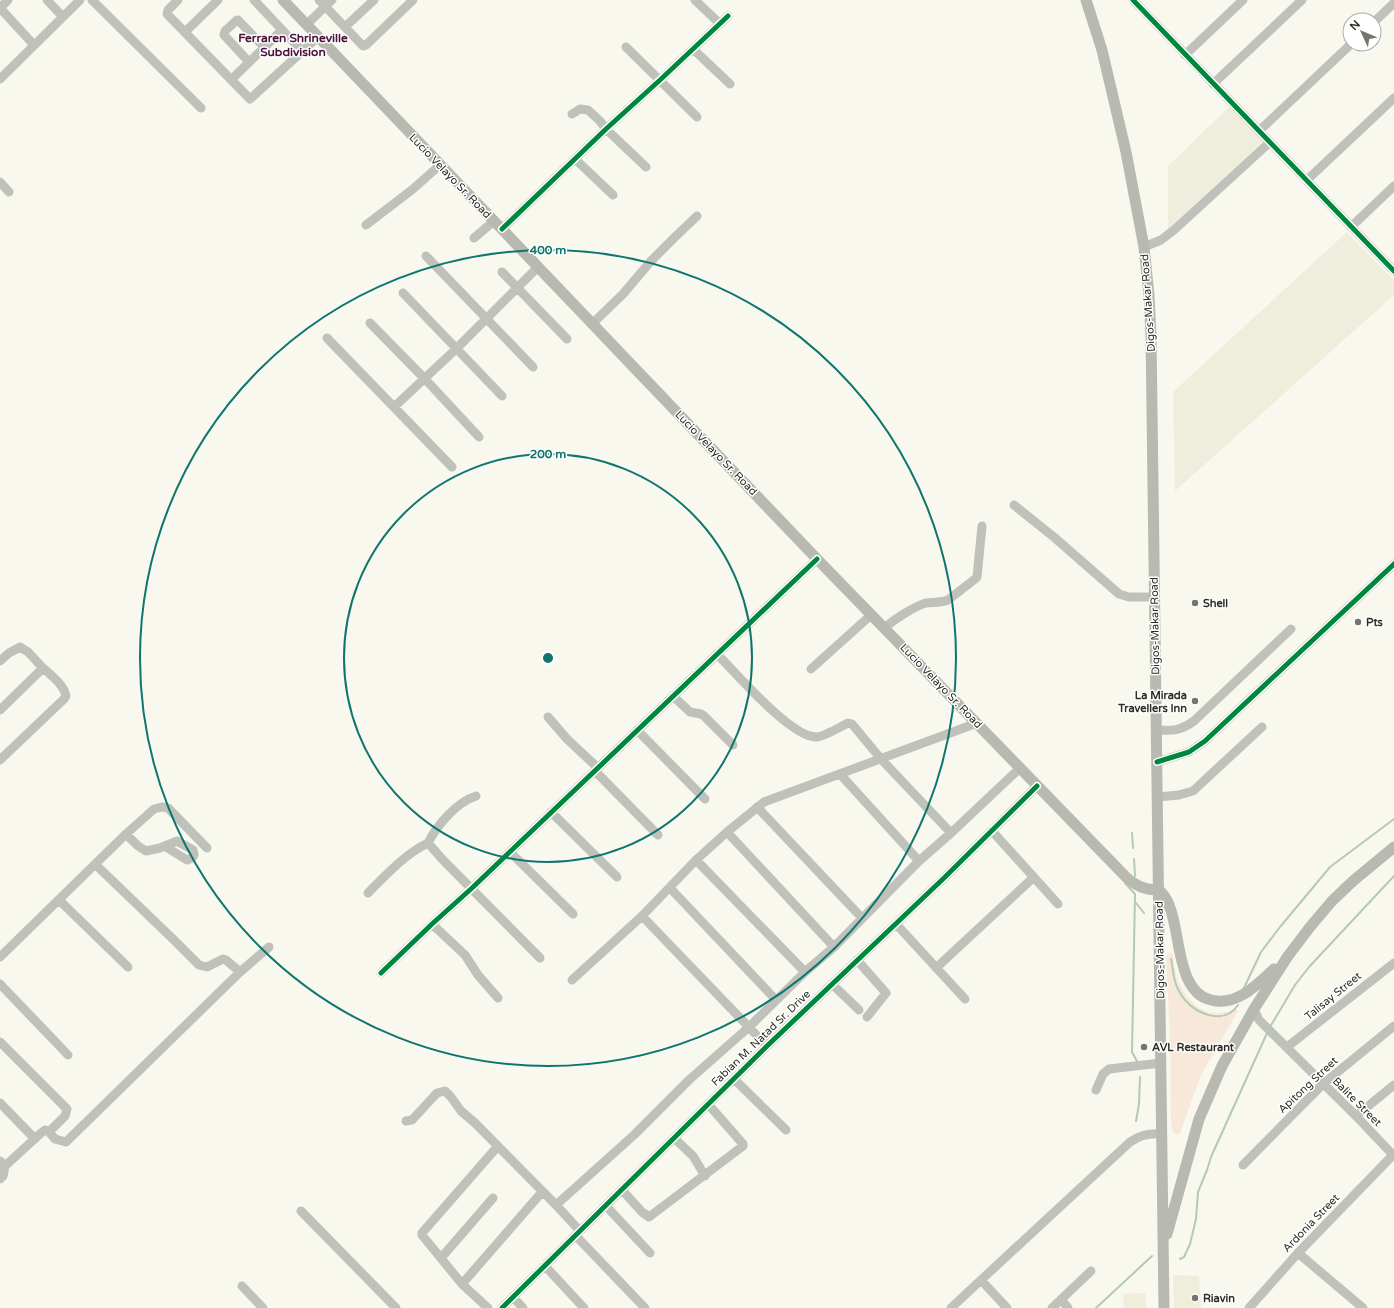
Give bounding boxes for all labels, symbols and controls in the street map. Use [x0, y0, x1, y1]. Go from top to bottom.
north arrow [1342, 12, 1382, 52]
text: N [1347, 18, 1363, 33]
district label: Ferraren Shrineville Subdivision [238, 31, 348, 59]
street label: Lucio Velayo Sr. Road [406, 131, 494, 221]
text: 400 m [530, 243, 566, 257]
street label: Digos-Makar Road [1138, 254, 1158, 352]
street label: Lucio Velayo Sr. Road [672, 408, 760, 498]
text: 200 m [530, 447, 566, 461]
street label: Digos-Makar Road [1148, 577, 1162, 675]
place label: Shell [1203, 597, 1228, 610]
marker: Shell [1190, 598, 1200, 608]
place label: Pts [1366, 616, 1384, 629]
marker: Pts [1353, 617, 1363, 627]
street label: Lucio Velayo Sr. Road [897, 641, 985, 731]
centre of rings [541, 651, 555, 665]
place label: La Mirada Travellers Inn [1117, 689, 1187, 715]
marker: La Mirada Travellers Inn [1190, 696, 1200, 706]
street label: Digos-Makar Road [1153, 901, 1167, 999]
street label: Talisay Street [1302, 969, 1364, 1023]
street label: Fabian M. Natad Sr. Drive [709, 987, 813, 1089]
place label: AVL Restaurant [1152, 1041, 1235, 1054]
marker: AVL Restaurant [1139, 1042, 1149, 1052]
street label: Apitong Street [1276, 1054, 1340, 1116]
street label: Balite Street [1330, 1075, 1384, 1129]
street label: Ardonia Street [1280, 1191, 1342, 1255]
place label: Riavin [1203, 1292, 1235, 1305]
marker: Riavin [1190, 1293, 1200, 1303]

